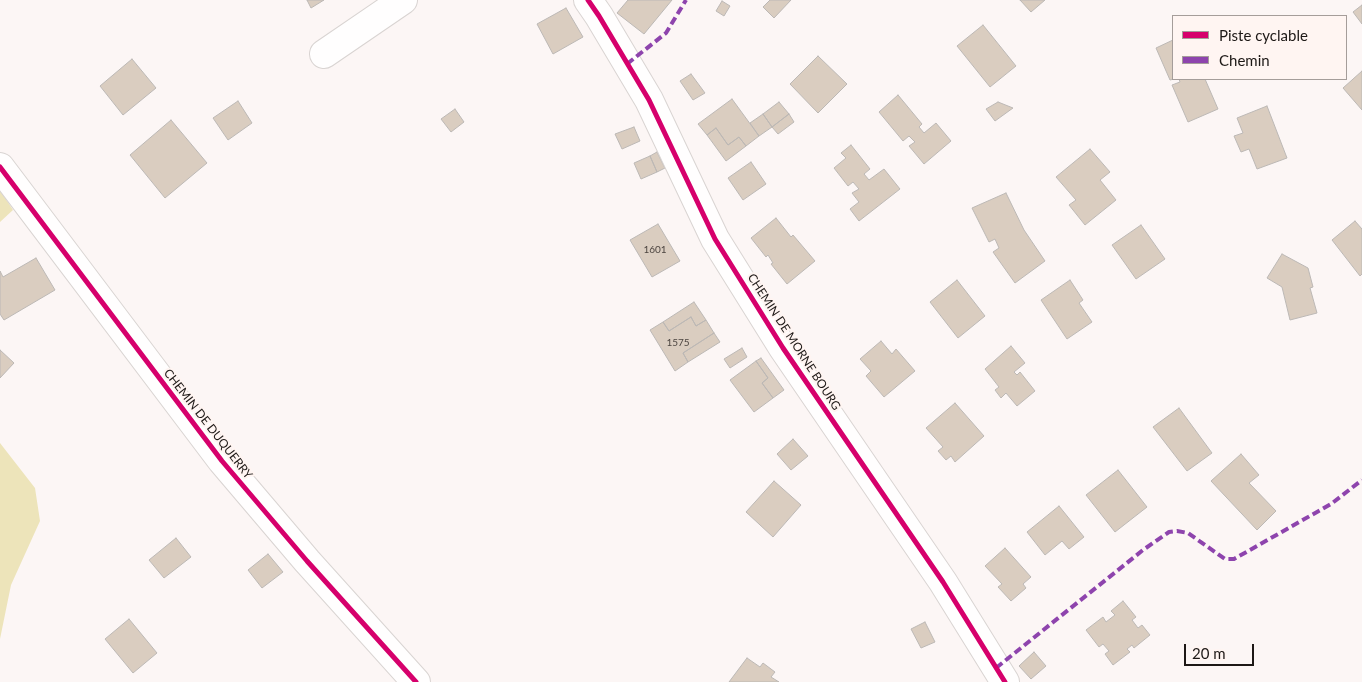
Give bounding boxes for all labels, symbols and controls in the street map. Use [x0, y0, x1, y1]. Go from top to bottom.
legend [1172, 15, 1347, 80]
text: Piste cyclable [1219, 26, 1308, 44]
text: Chemin [1219, 51, 1270, 69]
house number: 1601 [643, 244, 667, 256]
street label: CHEMIN DE MORNE BOURG [744, 271, 844, 413]
house number: 1575 [666, 337, 690, 349]
street label: CHEMIN DE DUQUERRY [161, 366, 255, 482]
scale bar [1187, 634, 1257, 666]
text: 20 m [1192, 644, 1226, 662]

